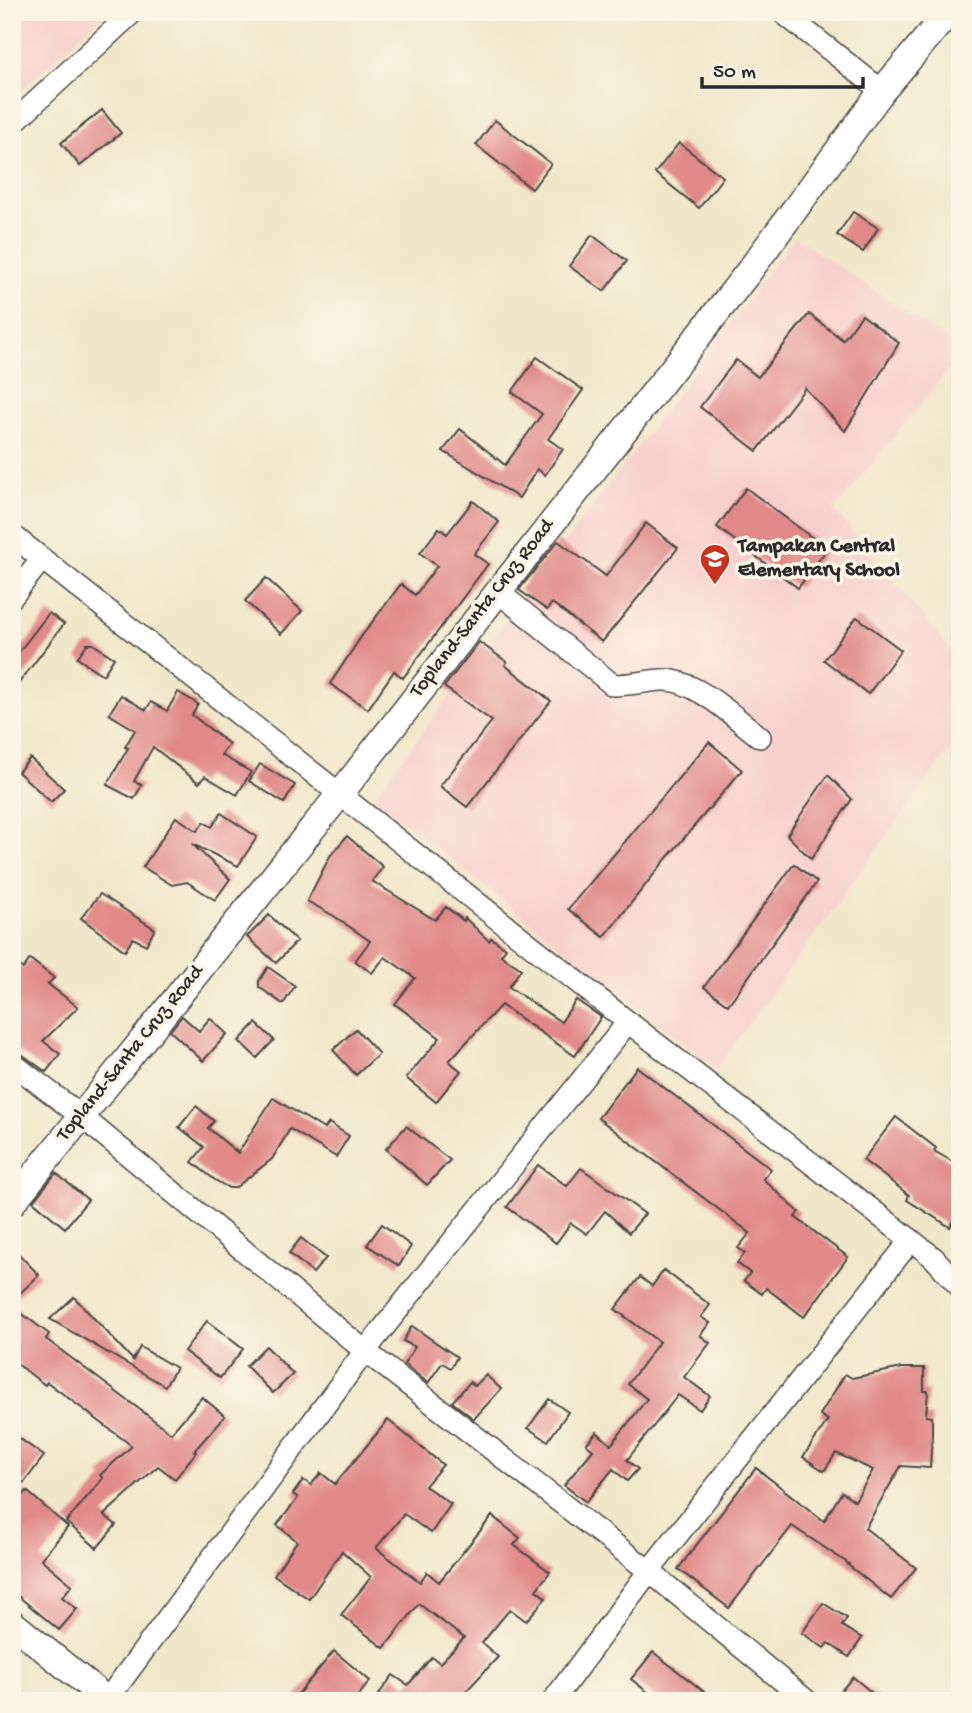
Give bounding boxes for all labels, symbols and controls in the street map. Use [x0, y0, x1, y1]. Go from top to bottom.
scale bar [702, 46, 864, 90]
text: 50 m [713, 61, 756, 86]
street label: Topland-Santa Cruz Road [405, 513, 562, 704]
place label: Tampakan Central Elementary School [736, 535, 900, 584]
school or university icon: Tampakan Central Elementary School [698, 542, 732, 586]
street label: Topland-Santa Cruz Road [51, 959, 211, 1148]

